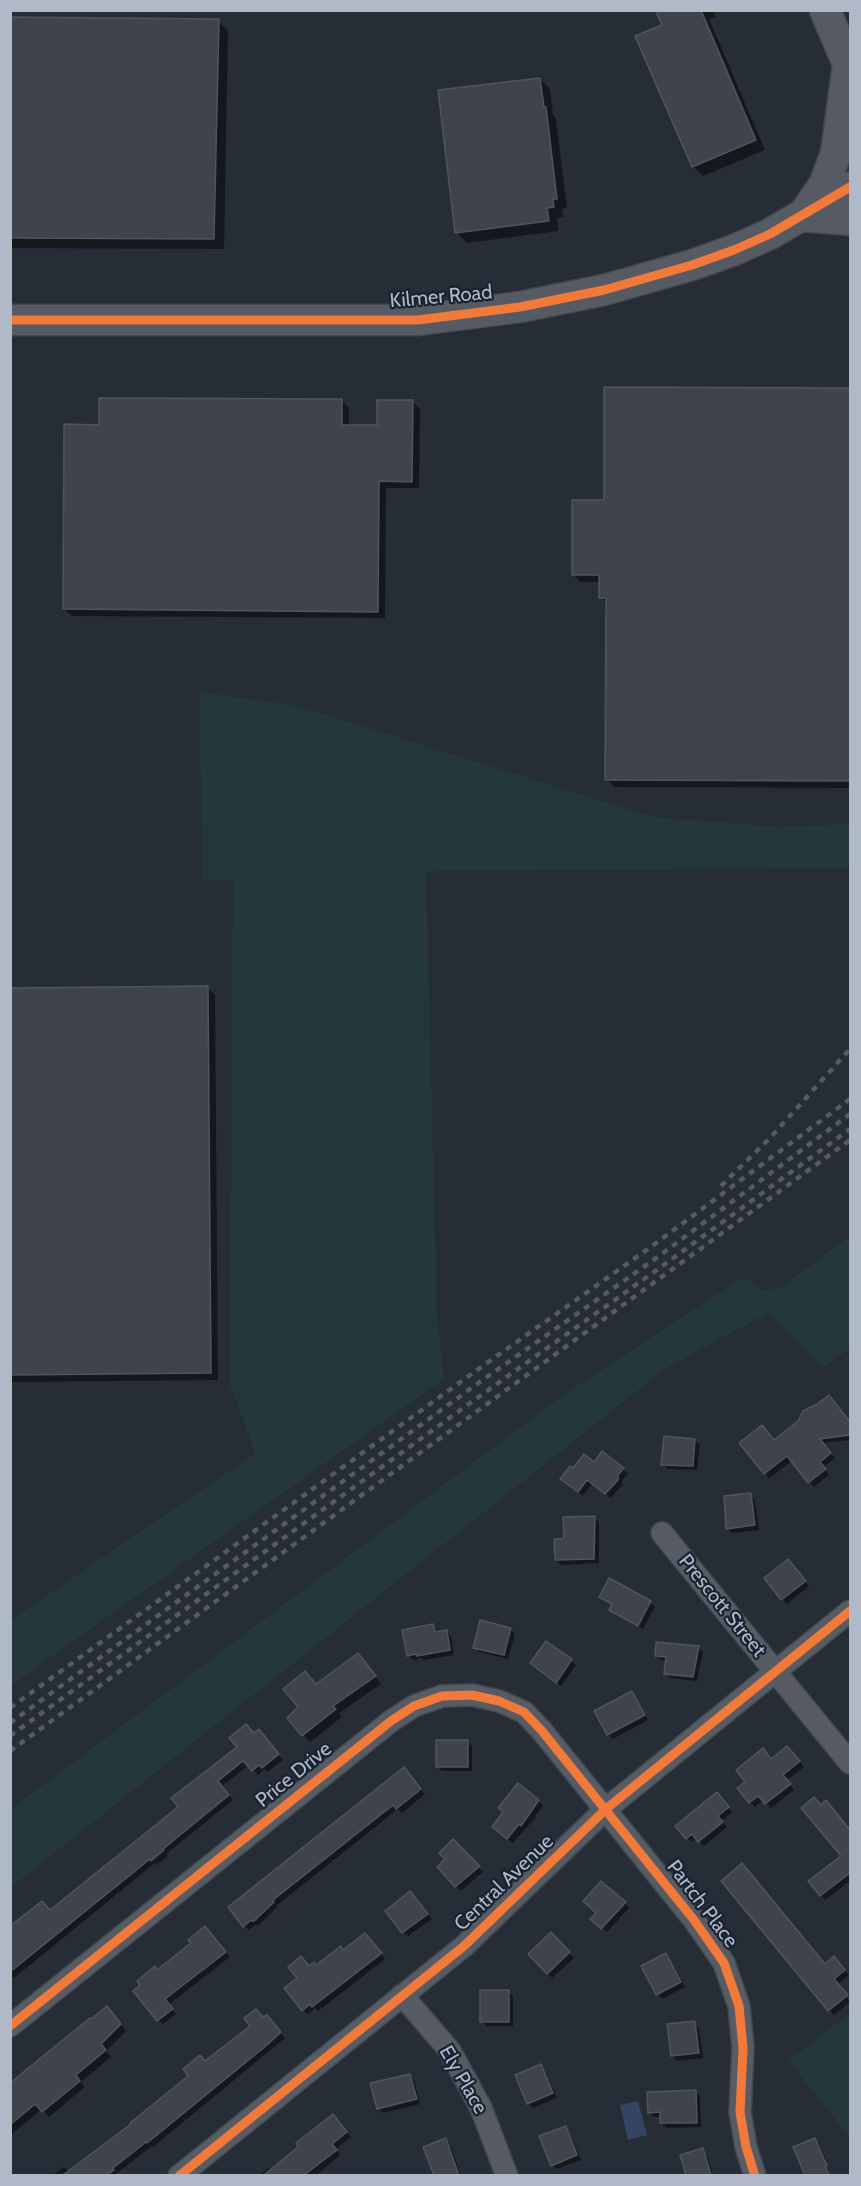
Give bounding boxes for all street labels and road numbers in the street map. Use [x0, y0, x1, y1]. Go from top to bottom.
street label: Kilmer Road [389, 281, 493, 313]
street label: Prescott Street [673, 1550, 771, 1662]
street label: Price Drive [251, 1737, 337, 1813]
street label: Central Avenue [449, 1830, 559, 1936]
street label: Partch Place [661, 1856, 743, 1952]
street label: Ely Place [434, 2041, 492, 2119]

